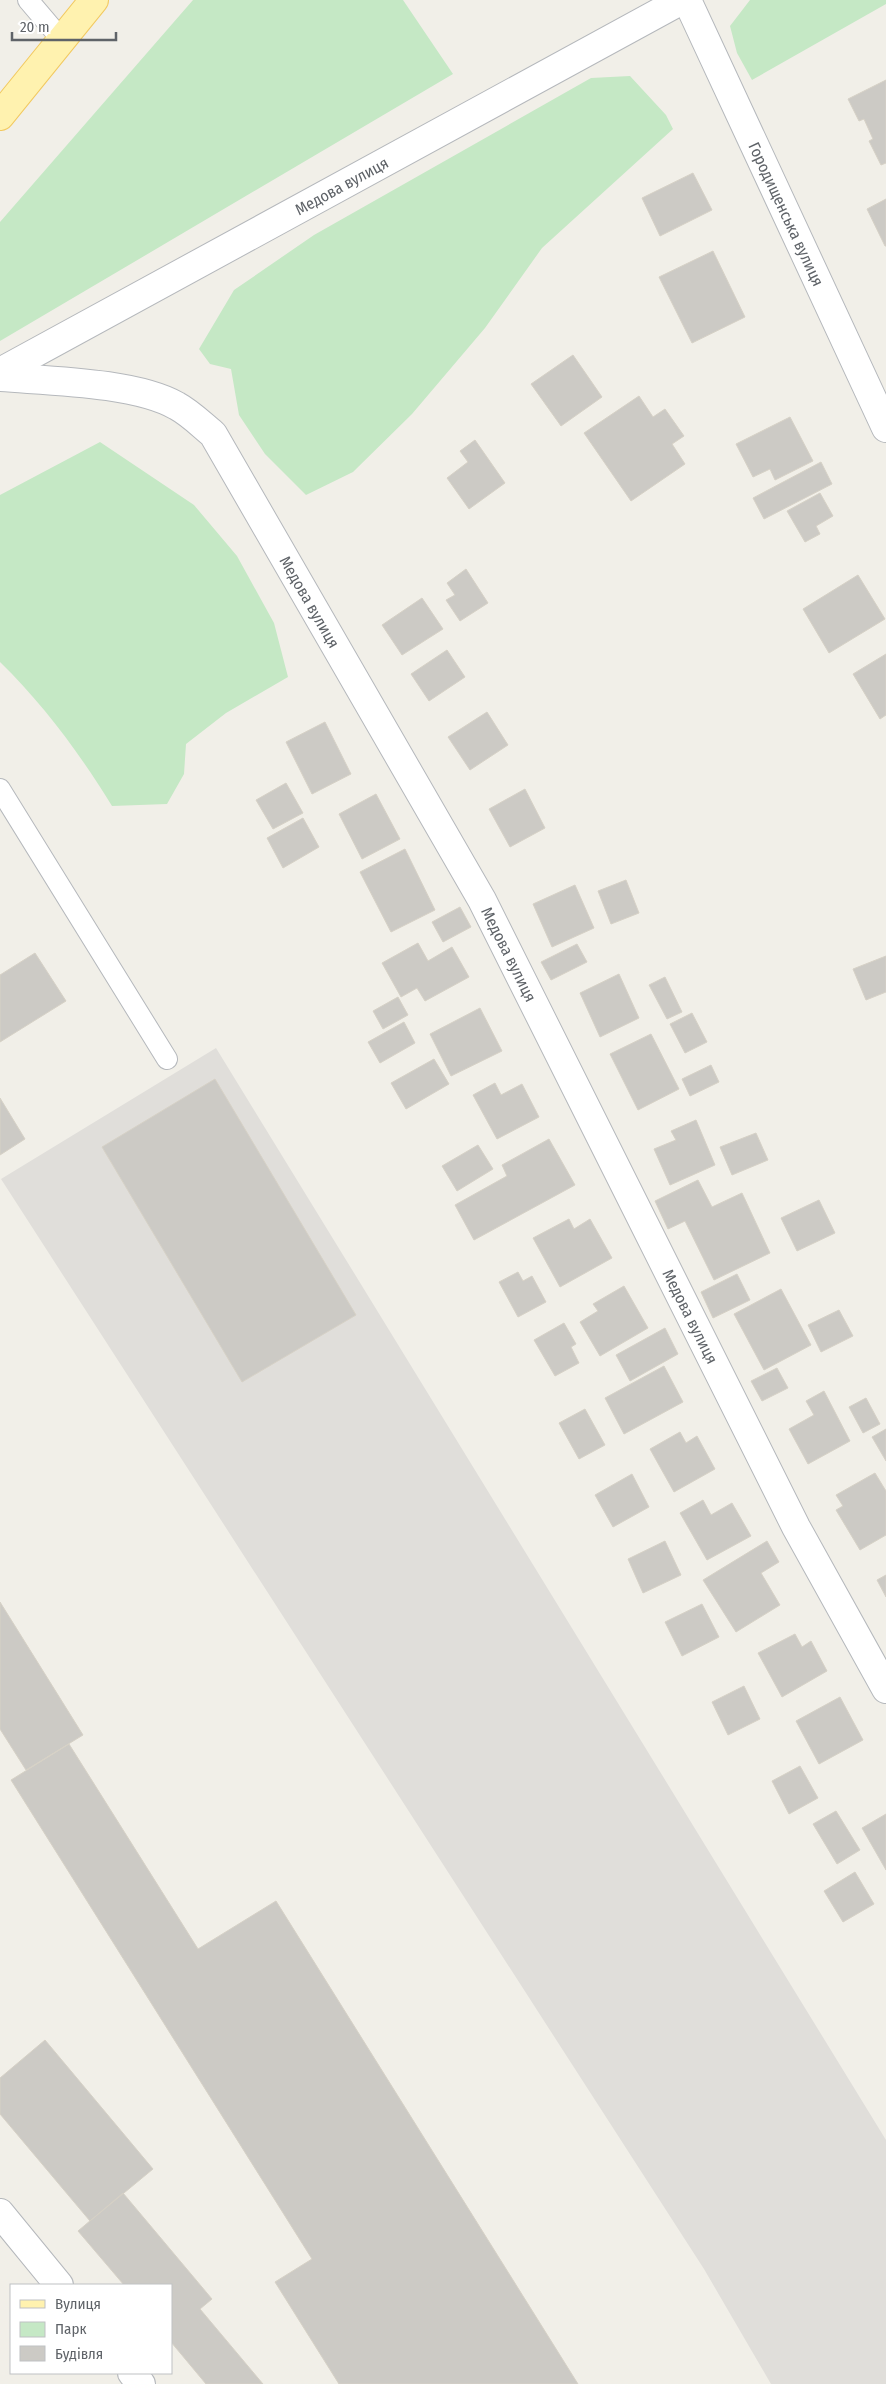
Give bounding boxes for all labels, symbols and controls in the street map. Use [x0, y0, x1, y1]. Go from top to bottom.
scale bar [12, 10, 116, 42]
text: 20 m [20, 18, 50, 36]
street label: Городищенська вулиця [744, 139, 828, 289]
street label: Медова вулиця [292, 153, 392, 219]
street label: Медова вулиця [275, 553, 343, 651]
street label: Медова вулиця [477, 904, 540, 1005]
street label: Медова вулиця [658, 1266, 722, 1367]
legend [10, 2284, 172, 2374]
text: Вулиця [55, 2295, 101, 2313]
text: Парк [55, 2320, 86, 2338]
text: Будівля [55, 2345, 103, 2363]

